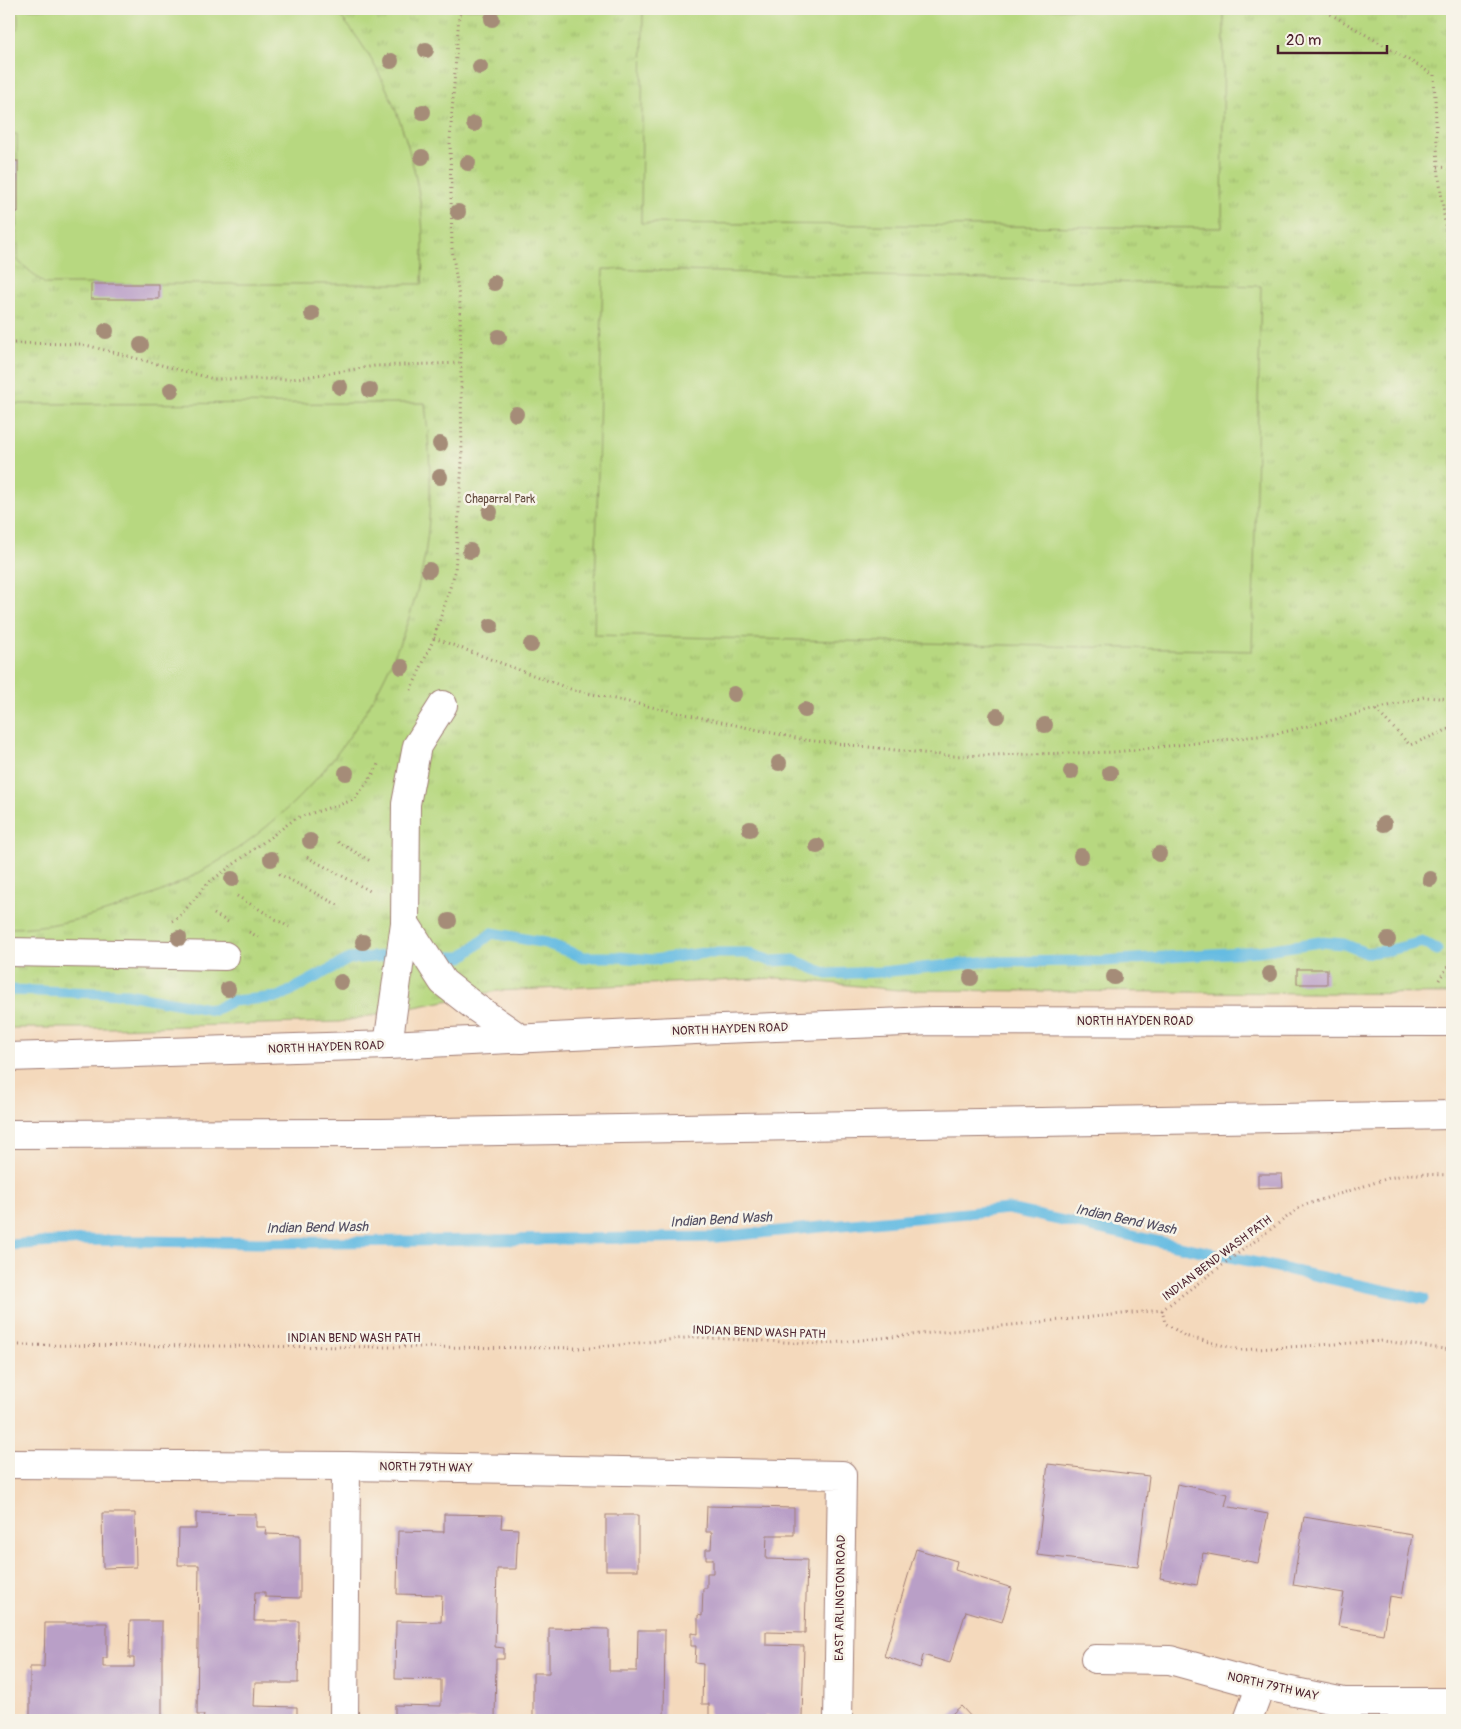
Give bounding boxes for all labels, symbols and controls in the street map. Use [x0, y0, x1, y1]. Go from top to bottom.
scale bar [1278, 22, 1387, 54]
text: 20 m [1286, 31, 1321, 50]
park label: Chaparral Park [465, 492, 535, 507]
street label: NORTH HAYDEN ROAD [1077, 1014, 1194, 1029]
street label: NORTH HAYDEN ROAD [672, 1020, 789, 1039]
street label: NORTH HAYDEN ROAD [268, 1038, 385, 1057]
water label: Indian Bend Wash [1074, 1201, 1179, 1239]
water label: Indian Bend Wash [670, 1208, 774, 1231]
street label: INDIAN BEND WASH PATH [1160, 1212, 1275, 1305]
water label: Indian Bend Wash [266, 1218, 370, 1237]
street label: INDIAN BEND WASH PATH [692, 1323, 826, 1342]
street label: INDIAN BEND WASH PATH [287, 1331, 421, 1346]
street label: NORTH 79TH WAY [379, 1459, 473, 1476]
street label: EAST ARLINGTON ROAD [832, 1534, 849, 1661]
street label: NORTH 79TH WAY [1226, 1669, 1320, 1704]

